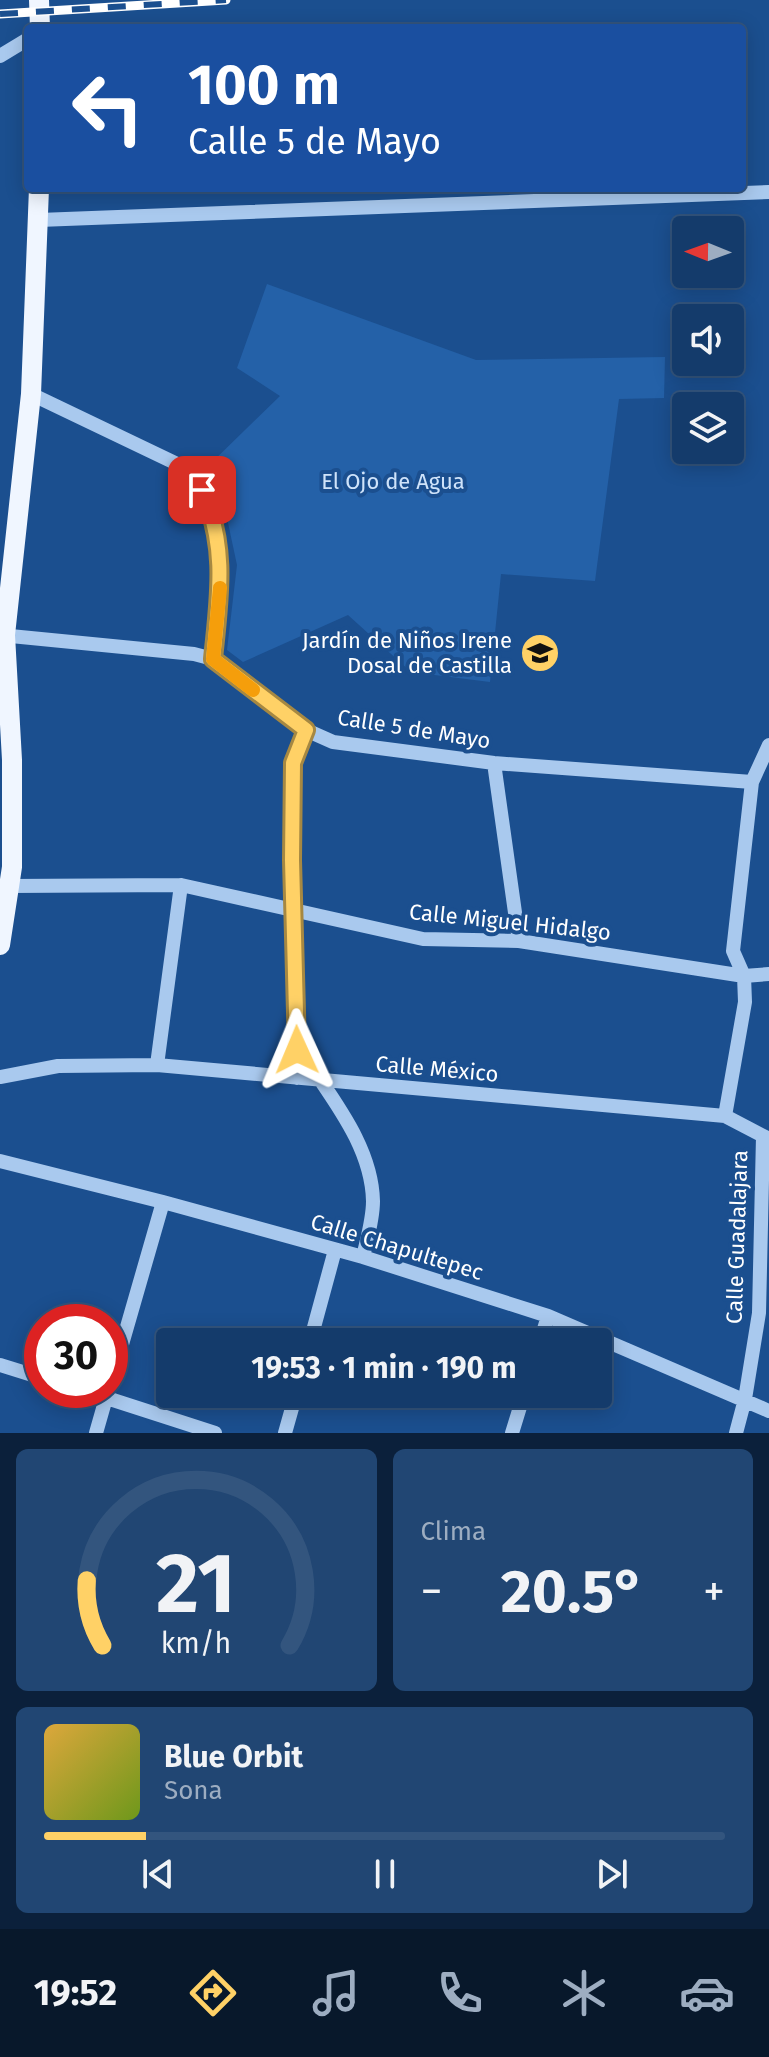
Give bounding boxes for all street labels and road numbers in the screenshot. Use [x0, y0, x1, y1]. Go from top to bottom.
street label: Calle 5 de Mayo [336, 704, 492, 754]
street label: Calle Miguel Hidalgo [408, 898, 612, 946]
street label: Calle México [374, 1050, 500, 1088]
street label: Calle Guadalajara [720, 1150, 754, 1324]
street label: Calle Chapultepec [308, 1208, 486, 1286]

